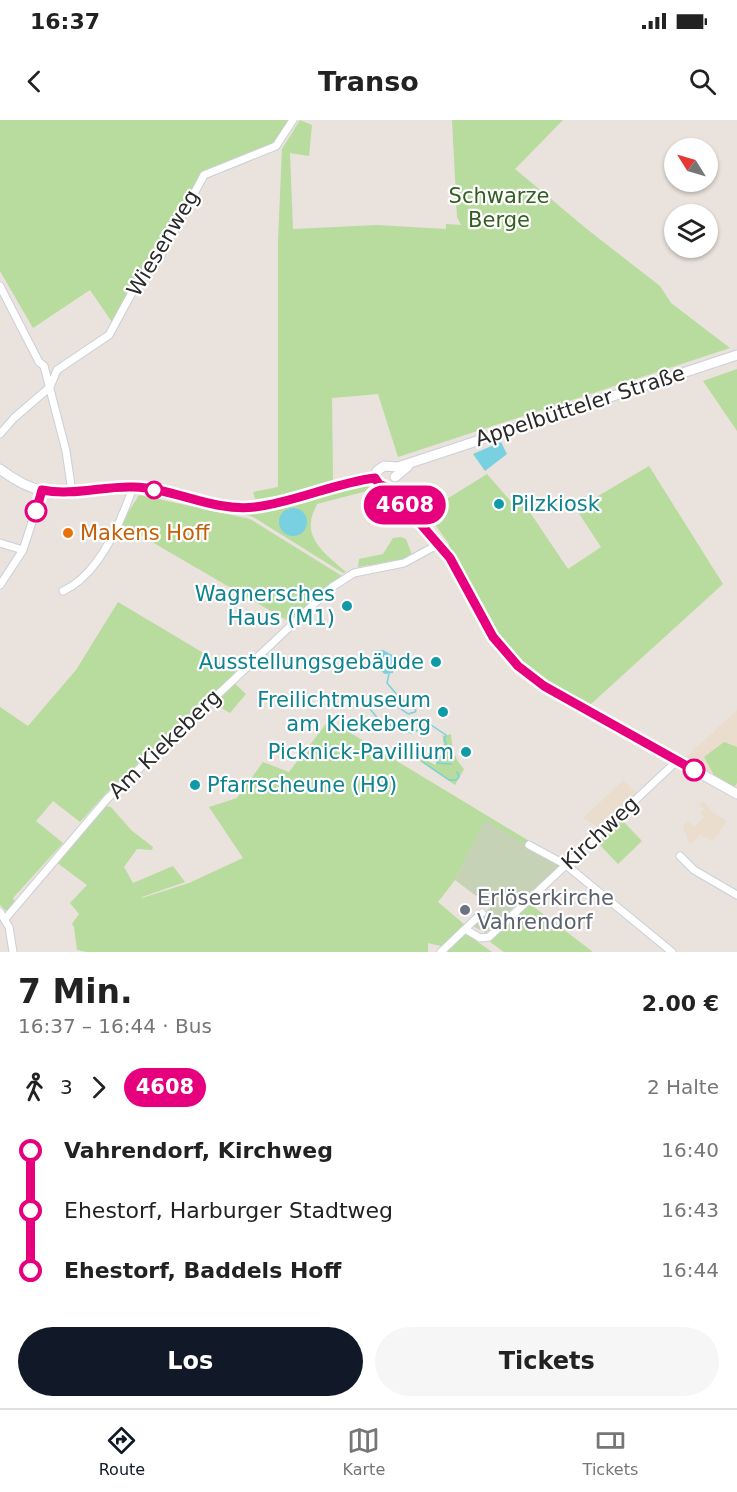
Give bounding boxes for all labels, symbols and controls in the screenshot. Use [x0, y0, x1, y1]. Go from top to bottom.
text: 16:37 [30, 9, 100, 34]
icon: back [18, 65, 51, 98]
icon: search [686, 65, 719, 98]
text: Transo [318, 66, 419, 97]
north arrow [664, 138, 718, 192]
map controls [664, 138, 718, 258]
park label: Schwarze Berge [449, 184, 549, 232]
street label: Wiesenweg [122, 186, 204, 300]
button: layers [664, 204, 718, 258]
street label: Appelbütteler Straße [472, 361, 688, 451]
unlabelled marker [145, 481, 163, 499]
line badge: 4608 [363, 486, 447, 524]
place label: Pilzkiosk [511, 492, 601, 516]
text: 4608 [376, 493, 434, 517]
marker: Pilzkiosk [492, 497, 506, 511]
unlabelled marker [25, 500, 47, 522]
place label: Makens Hoff [80, 521, 210, 545]
marker: Makens Hoff [61, 526, 75, 540]
place label: Wagnersches Haus (M1) [195, 582, 335, 630]
marker: Wagnersches Haus (M1) [340, 599, 354, 613]
place label: Ausstellungsgebäude [199, 650, 424, 674]
marker: Ausstellungsgebäude [429, 655, 443, 669]
street label: Am Kiekeberg [104, 685, 226, 803]
place label: Freilichtmuseum am Kiekeberg [257, 688, 431, 736]
marker: Freilichtmuseum am Kiekeberg [436, 705, 450, 719]
place label: Picknick-Pavillium [268, 740, 454, 764]
marker: Picknick-Pavillium [459, 745, 473, 759]
unlabelled marker [683, 759, 705, 781]
place label: Pfarrscheune (H9) [207, 773, 397, 797]
marker: Pfarrscheune (H9) [188, 778, 202, 792]
street label: Kirchweg [557, 791, 643, 875]
place label: Erlöserkirche Vahrendorf [477, 886, 614, 934]
marker: Erlöserkirche Vahrendorf [458, 903, 472, 917]
text: 7 Min. [18, 972, 133, 1011]
text: 2.00 € [642, 991, 719, 1016]
text: 16:37 – 16:44 · Bus [18, 1014, 212, 1038]
icon: walk [18, 1071, 51, 1104]
icon: forward [82, 1071, 115, 1104]
text: 3 [60, 1075, 73, 1099]
text: 4608 [136, 1075, 194, 1099]
text: 2 Halte [647, 1075, 719, 1099]
text: Vahrendorf, Kirchweg [64, 1138, 333, 1163]
text: 16:40 [661, 1138, 719, 1162]
text: Ehestorf, Harburger Stadtweg [64, 1198, 393, 1223]
text: 16:43 [661, 1198, 719, 1222]
text: Ehestorf, Baddels Hoff [64, 1258, 341, 1283]
text: 16:44 [661, 1258, 719, 1282]
button: Los [18, 1327, 363, 1396]
button: Tickets [375, 1327, 719, 1396]
tab: Route [99, 1424, 145, 1479]
tab: Karte [343, 1424, 385, 1479]
tab: Tickets [583, 1424, 638, 1479]

